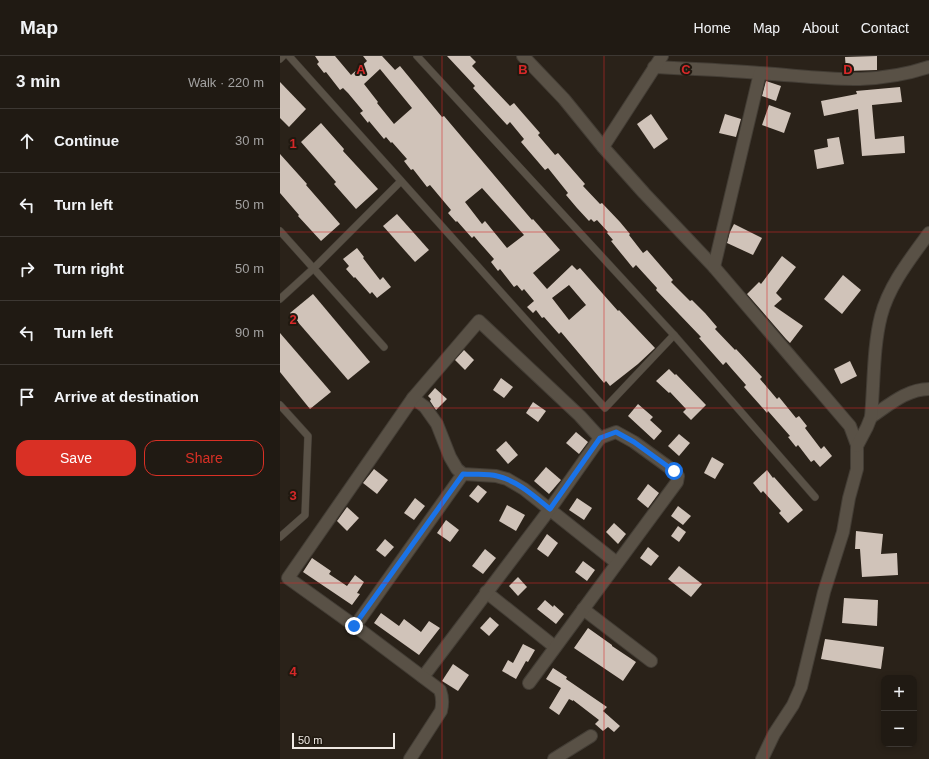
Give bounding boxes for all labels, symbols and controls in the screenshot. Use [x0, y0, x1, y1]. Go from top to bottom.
text: Map [20, 17, 58, 38]
text: Home [694, 20, 731, 36]
text: Map [753, 20, 780, 36]
text: About [802, 20, 839, 36]
text: Contact [861, 20, 909, 36]
text: A [356, 62, 366, 77]
text: B [518, 62, 528, 77]
text: C [681, 62, 691, 77]
text: D [843, 62, 853, 77]
text: 3 min [16, 72, 60, 91]
text: Walk · 220 m [188, 75, 264, 90]
icon: ahead [16, 130, 38, 152]
text: Continue [54, 132, 119, 149]
text: 30 m [235, 133, 264, 148]
text: 1 [289, 136, 297, 151]
icon: left [16, 194, 38, 216]
text: Turn left [54, 196, 113, 213]
text: 50 m [235, 197, 264, 212]
icon: right [16, 258, 38, 280]
text: Turn right [54, 260, 124, 277]
text: 50 m [235, 261, 264, 276]
text: 2 [289, 312, 297, 327]
icon: left [16, 322, 38, 344]
text: Turn left [54, 324, 113, 341]
text: 90 m [235, 325, 264, 340]
icon: arrive [16, 386, 38, 408]
text: Arrive at destination [54, 388, 199, 405]
button: Save [16, 440, 136, 476]
button: Share [144, 440, 264, 476]
route start [665, 462, 683, 480]
text: 3 [289, 488, 297, 503]
route end [345, 617, 363, 635]
text: 4 [289, 664, 297, 679]
map controls [881, 675, 917, 747]
button: + [881, 675, 917, 711]
button: − [881, 711, 917, 747]
scale bar [292, 731, 395, 750]
text: 50 m [298, 734, 322, 746]

